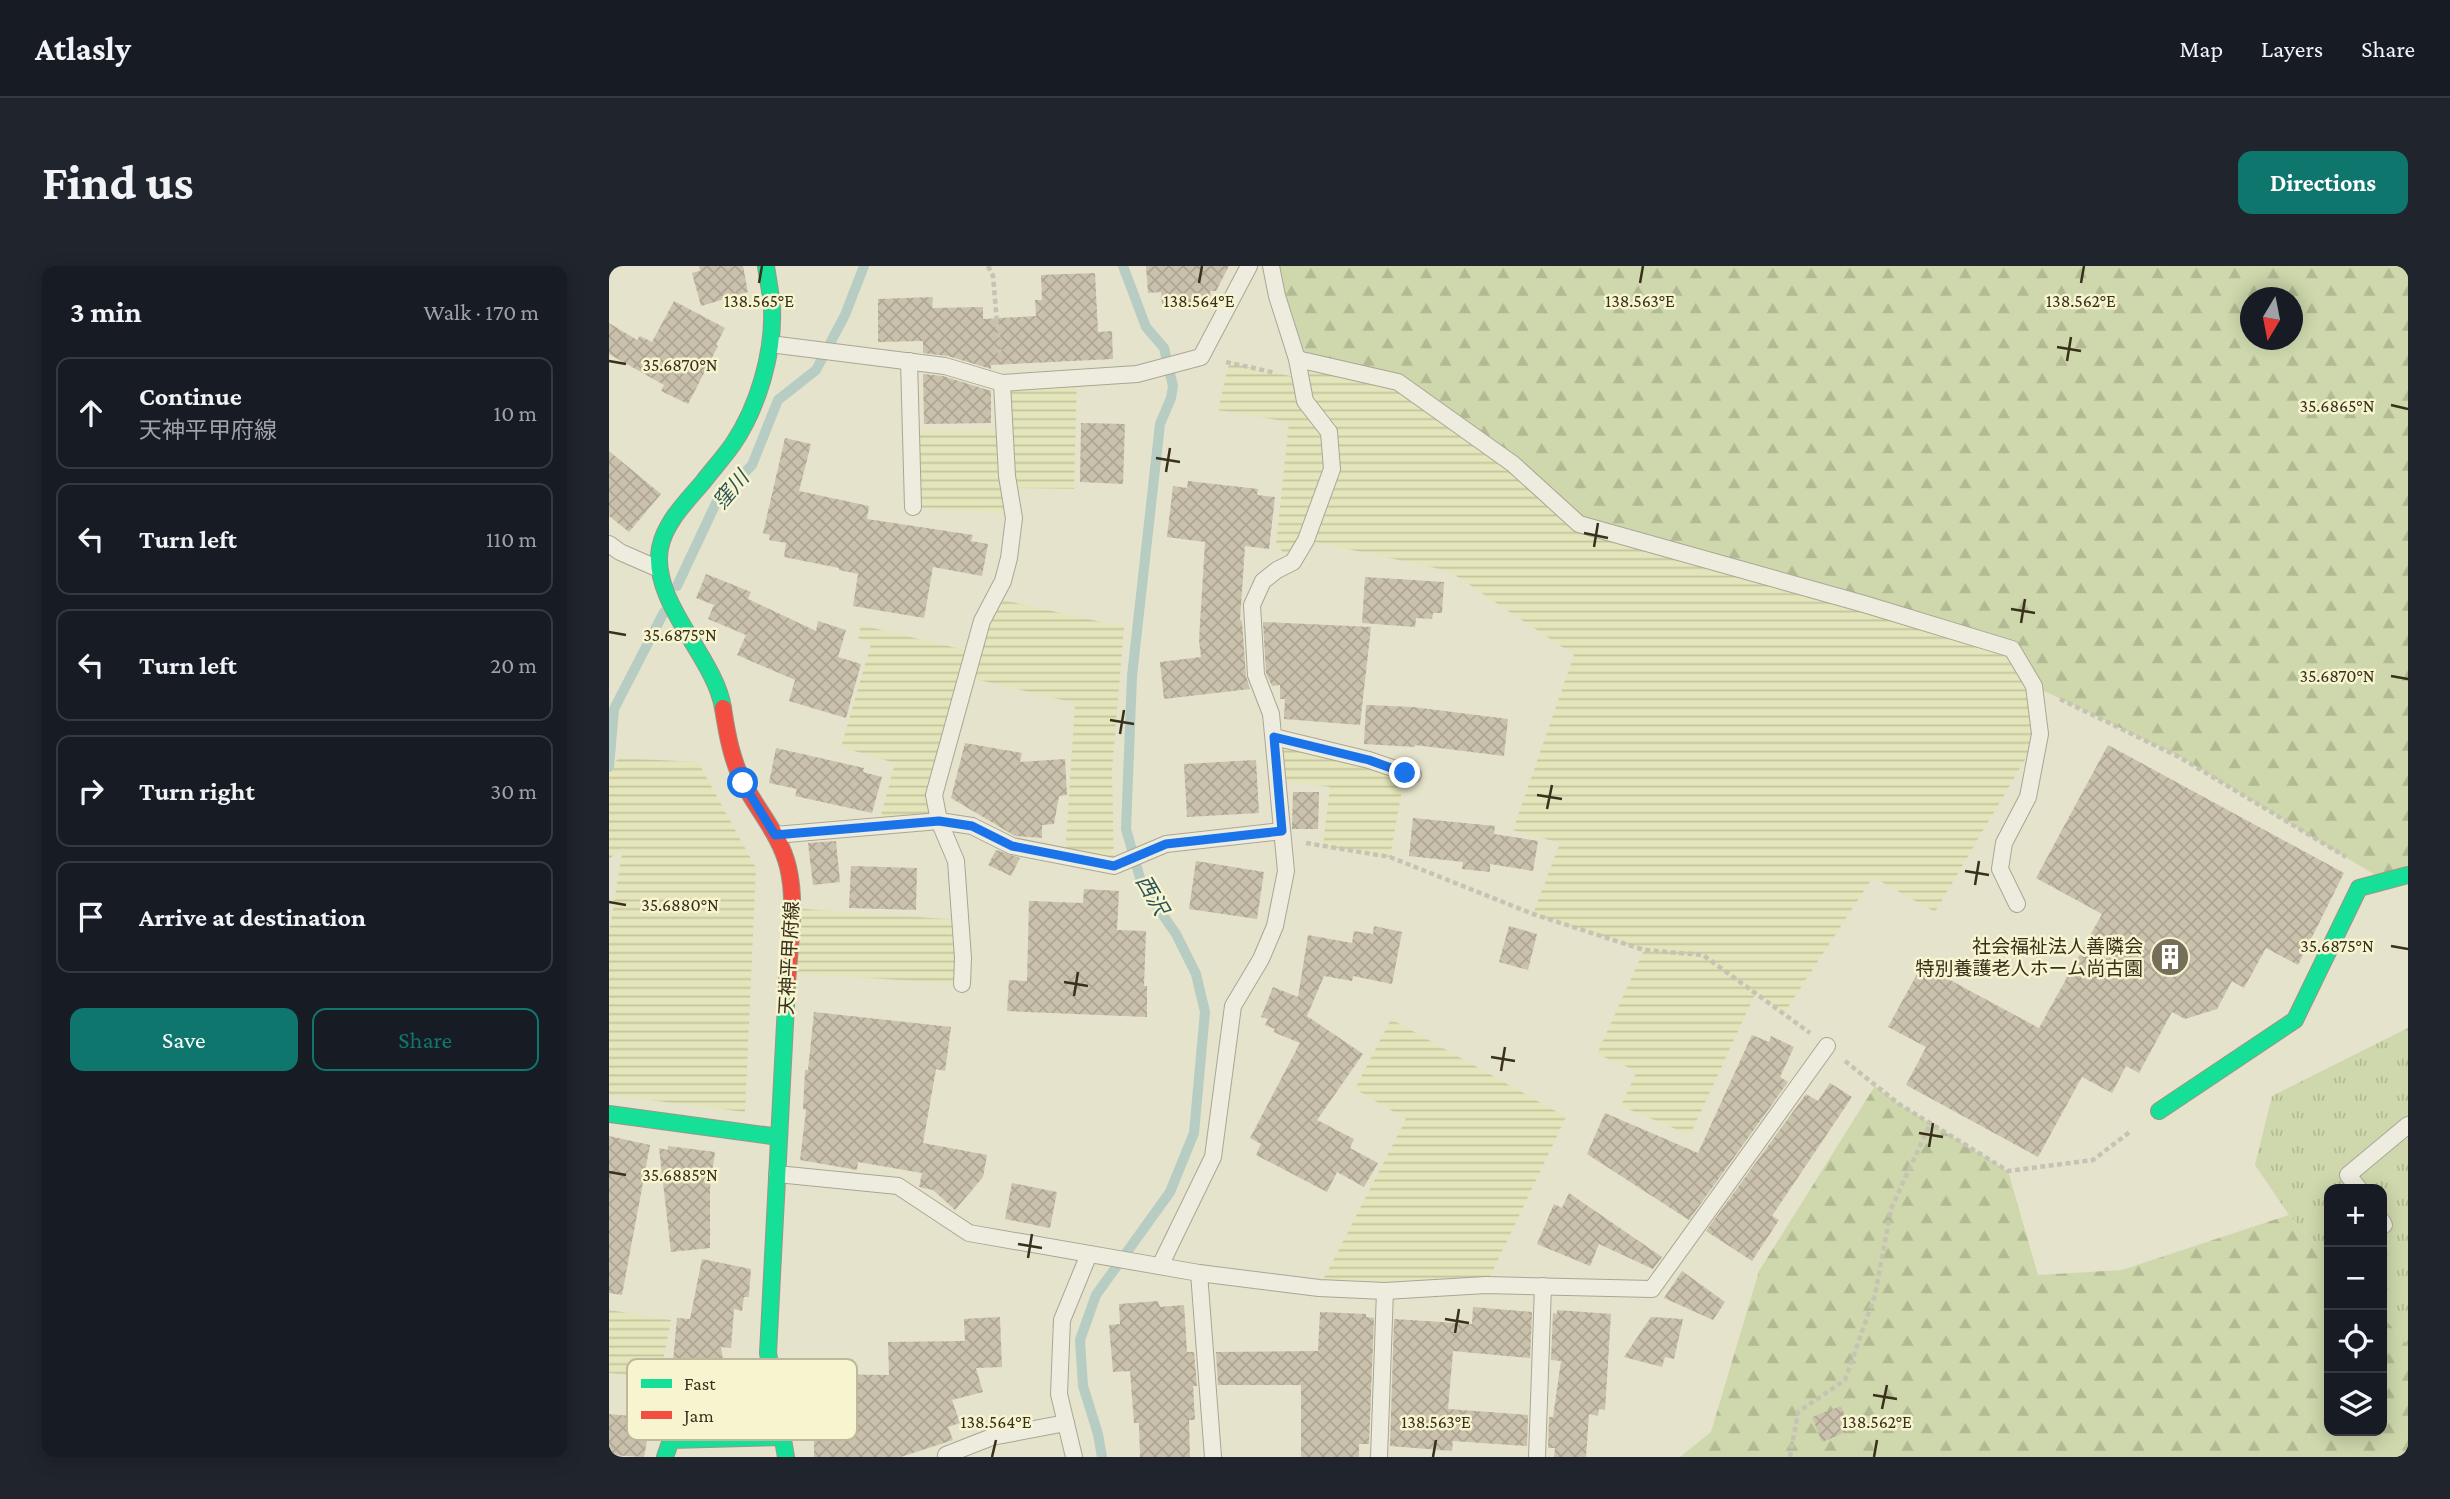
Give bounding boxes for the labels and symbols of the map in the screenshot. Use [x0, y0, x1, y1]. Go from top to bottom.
north arrow [2240, 287, 2303, 350]
text: 138.565°E [724, 291, 794, 311]
text: 138.564°E [1164, 291, 1235, 311]
text: 138.563°E [1605, 291, 1675, 311]
text: 138.562°E [2046, 291, 2116, 311]
text: 35.6870°N [642, 355, 718, 375]
text: 35.6865°N [2299, 396, 2375, 416]
water label: 窪川 [708, 465, 755, 514]
text: 35.6875°N [643, 625, 717, 645]
text: 35.6870°N [2299, 666, 2375, 686]
route end [1389, 757, 1420, 788]
route start [727, 767, 758, 798]
water label: 西沢 [1131, 871, 1174, 922]
text: 35.6880°N [641, 895, 719, 915]
street label: 天神平甲府線 [776, 901, 802, 1015]
place label: 社会福祉法人善隣会 特別養護老人ホーム尚古園 [1916, 936, 2143, 979]
building icon: 社会福祉法人善隣会 特別養護老人ホーム尚古園 [2149, 936, 2191, 978]
text: 35.6875°N [2300, 936, 2374, 956]
text: 35.6885°N [642, 1165, 718, 1185]
legend [627, 1359, 857, 1440]
text: Fast [684, 1373, 716, 1394]
text: Jam [682, 1405, 714, 1426]
text: 138.564°E [961, 1412, 1032, 1432]
text: 138.563°E [1401, 1412, 1471, 1432]
text: 138.562°E [1842, 1412, 1912, 1432]

